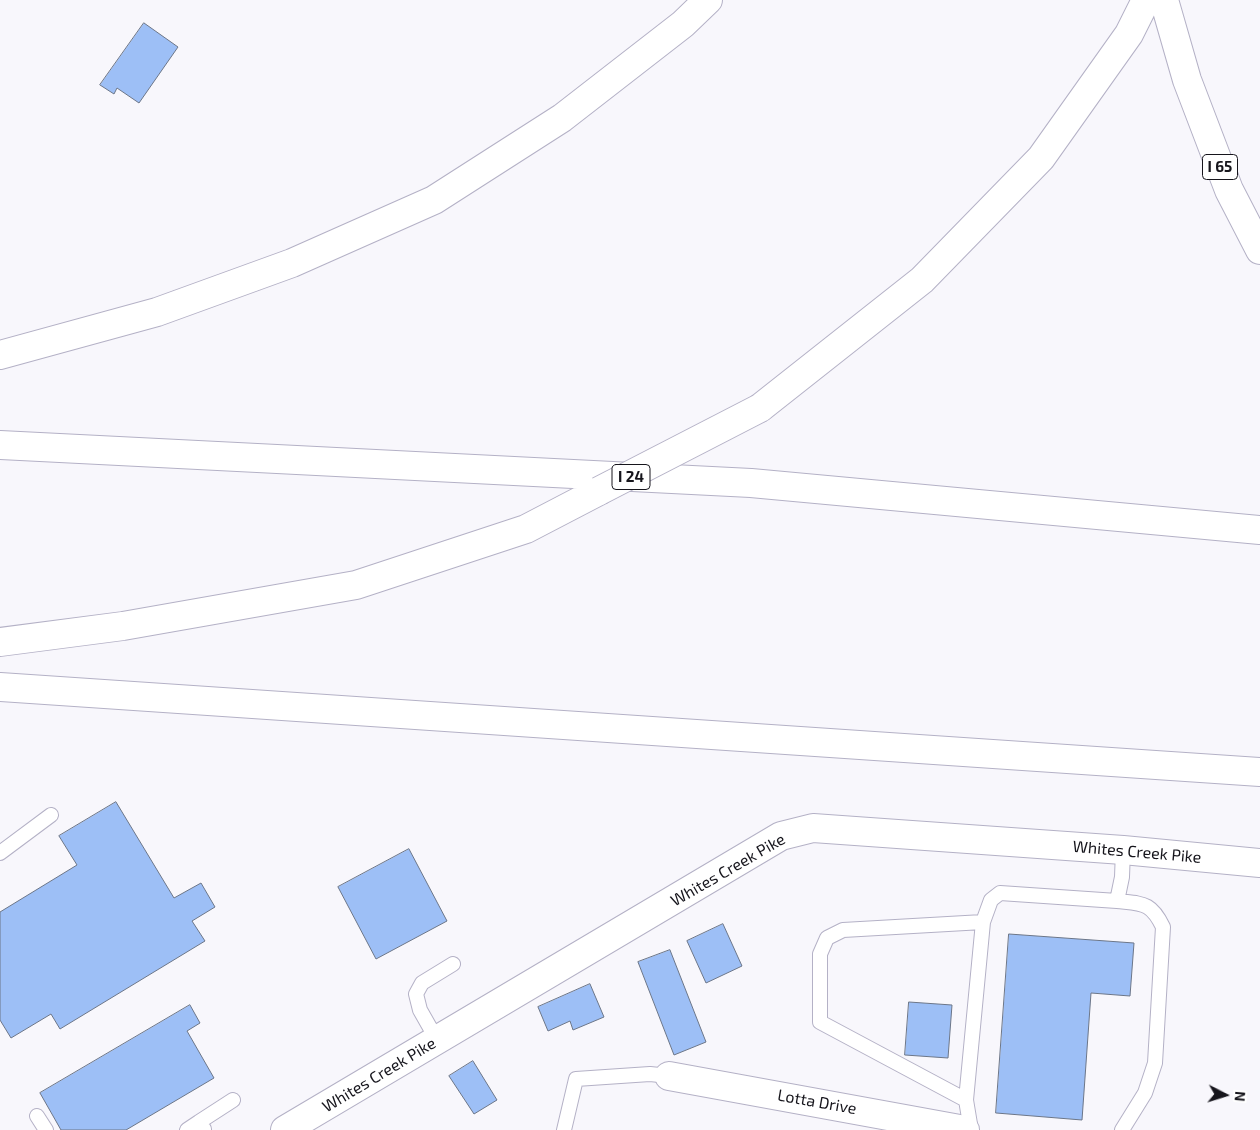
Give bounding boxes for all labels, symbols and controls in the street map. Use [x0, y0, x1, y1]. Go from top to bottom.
road number: I 65 [1202, 154, 1238, 180]
road number: I 24 [612, 464, 650, 490]
street label: Whites Creek Pike [667, 829, 789, 911]
street label: Whites Creek Pike [1072, 837, 1202, 867]
street label: Whites Creek Pike [319, 1034, 439, 1116]
north arrow [1200, 1070, 1250, 1120]
street label: Lotta Drive [776, 1086, 858, 1118]
text: N [1232, 1091, 1249, 1102]

